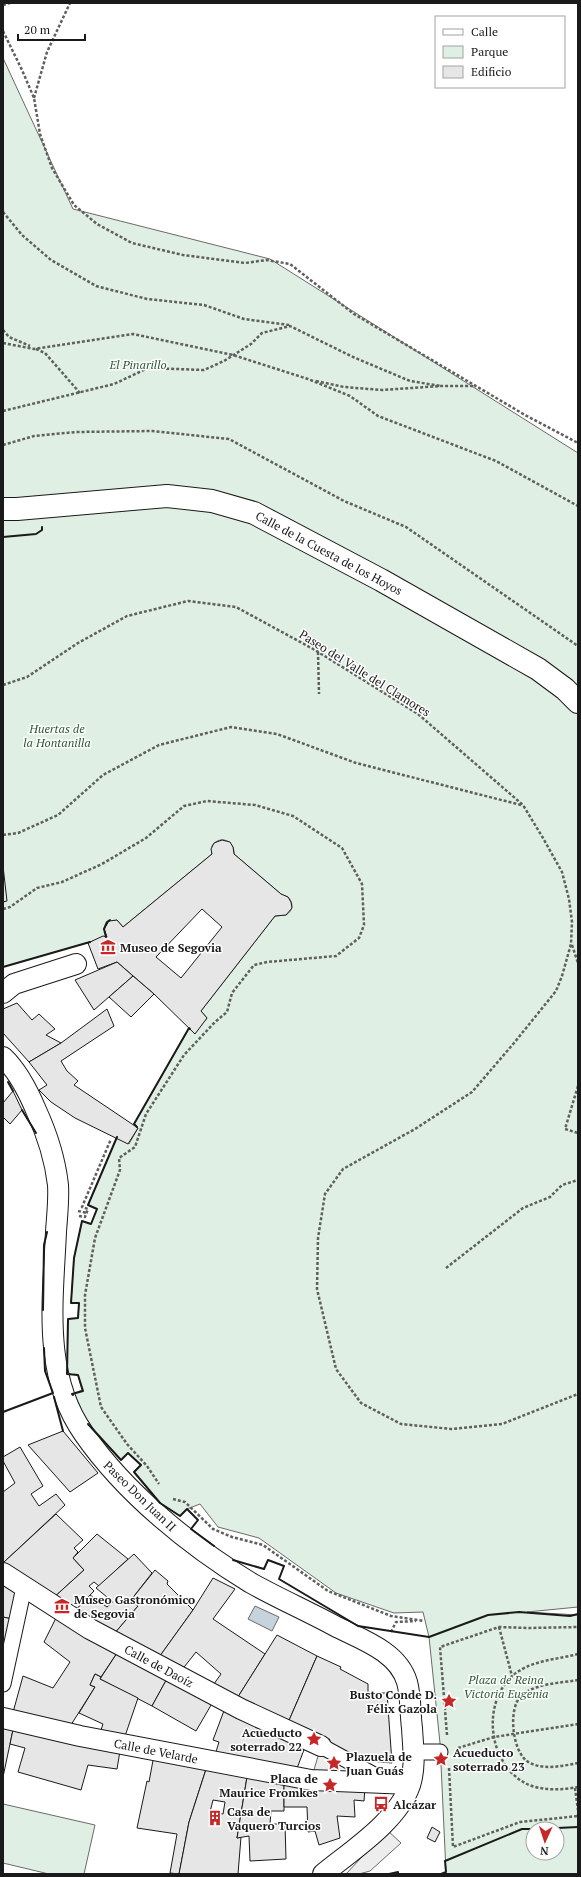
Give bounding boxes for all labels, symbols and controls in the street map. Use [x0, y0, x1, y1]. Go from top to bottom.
scale bar [18, 16, 85, 42]
legend [435, 16, 565, 88]
text: 20 m [24, 22, 51, 37]
text: Calle [471, 24, 498, 39]
text: Parque [471, 44, 508, 59]
text: Edificio [471, 64, 512, 79]
park label: El Pinarillo [108, 357, 167, 372]
street label: Calle de la Cuesta de los Hoyos [253, 508, 405, 598]
street label: Paseo del Valle del Clamores [297, 626, 433, 720]
park label: Huertas de la Hontanilla [23, 721, 91, 750]
museum icon: Museo de Segovia [99, 938, 117, 956]
place label: Museo de Segovia [120, 940, 222, 955]
street label: Paseo Don Juan II [101, 1458, 179, 1534]
place label: Museo Gastronómico de Segovia [74, 1592, 195, 1621]
museum icon: Museo Gastronómico de Segovia [53, 1597, 71, 1615]
street label: Calle de Daoíz [122, 1641, 196, 1691]
park label: Plaza de Reina Victoria Eugenia [463, 1672, 549, 1701]
place label: Busto Conde D. Félix Gazola [350, 1687, 437, 1716]
place icon: Busto Conde D. Félix Gazola [440, 1692, 458, 1710]
place label: Acueducto soterrado 22 [230, 1725, 302, 1754]
place icon: Acueducto soterrado 22 [305, 1730, 323, 1748]
street label: Calle de Velarde [113, 1735, 199, 1767]
place label: Acueducto soterrado 23 [453, 1745, 525, 1774]
place label: Plazuela de Juan Guás [346, 1749, 413, 1778]
place icon: Acueducto soterrado 23 [432, 1750, 450, 1768]
place icon: Plazuela de Juan Guás [325, 1754, 343, 1772]
place label: Placa de Maurice Fromkes [219, 1771, 319, 1800]
place icon: Placa de Maurice Fromkes [321, 1776, 339, 1794]
bus stop icon: Alcázar [372, 1795, 390, 1813]
place label: Alcázar [393, 1797, 437, 1812]
place label: Casa de Vaquero Turcios [227, 1804, 321, 1833]
building icon: Casa de Vaquero Turcios [206, 1809, 224, 1827]
north arrow [525, 1821, 565, 1861]
text: N [539, 1844, 549, 1858]

